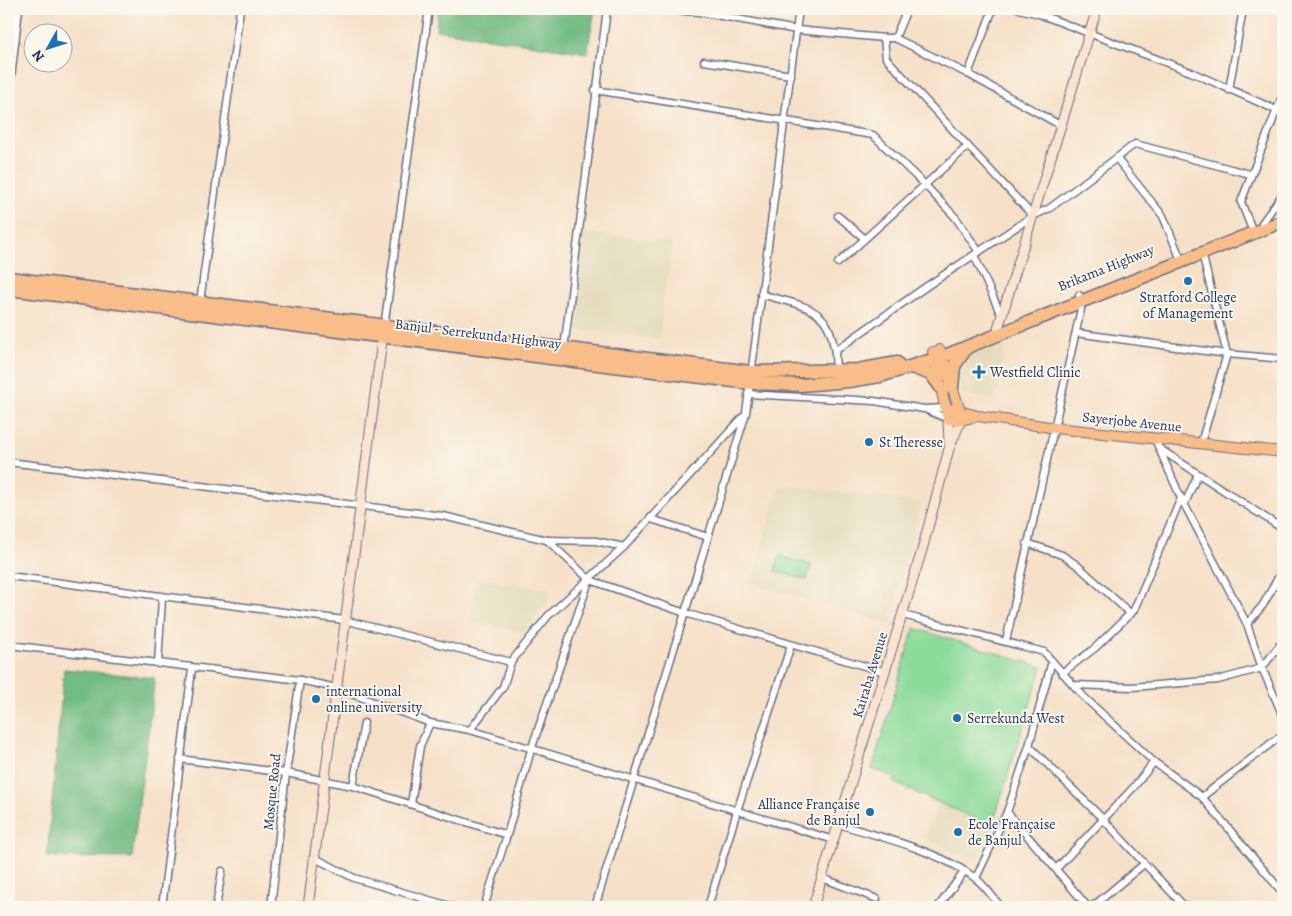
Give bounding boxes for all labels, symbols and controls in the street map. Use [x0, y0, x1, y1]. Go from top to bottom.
north arrow [22, 22, 72, 72]
text: N [28, 46, 49, 66]
street label: Brikama Highway [1055, 240, 1158, 296]
marker: Stratford College of Management [1182, 275, 1194, 287]
place label: Stratford College of Management [1140, 288, 1236, 323]
street label: Banjul - Serrekunda Highway [394, 314, 563, 354]
place label: Westfield Clinic [989, 363, 1080, 382]
marker: Westfield Clinic [972, 365, 986, 379]
street label: Sayerjobe Avenue [1082, 407, 1182, 437]
place label: St Theresse [879, 433, 943, 452]
marker: St Theresse [863, 436, 875, 448]
street label: Kairaba Avenue [848, 630, 892, 720]
place label: international online university [326, 682, 423, 717]
marker: international online university [310, 693, 322, 705]
place label: Serrekunda West [967, 709, 1065, 728]
marker: Serrekunda West [951, 712, 963, 724]
street label: Mosque Road [259, 752, 286, 831]
place label: Alliance Française de Banjul [757, 795, 861, 830]
marker: Alliance Française de Banjul [864, 806, 876, 818]
place label: Ecole Française de Banjul [968, 815, 1056, 850]
marker: Ecole Française de Banjul [952, 826, 964, 838]

